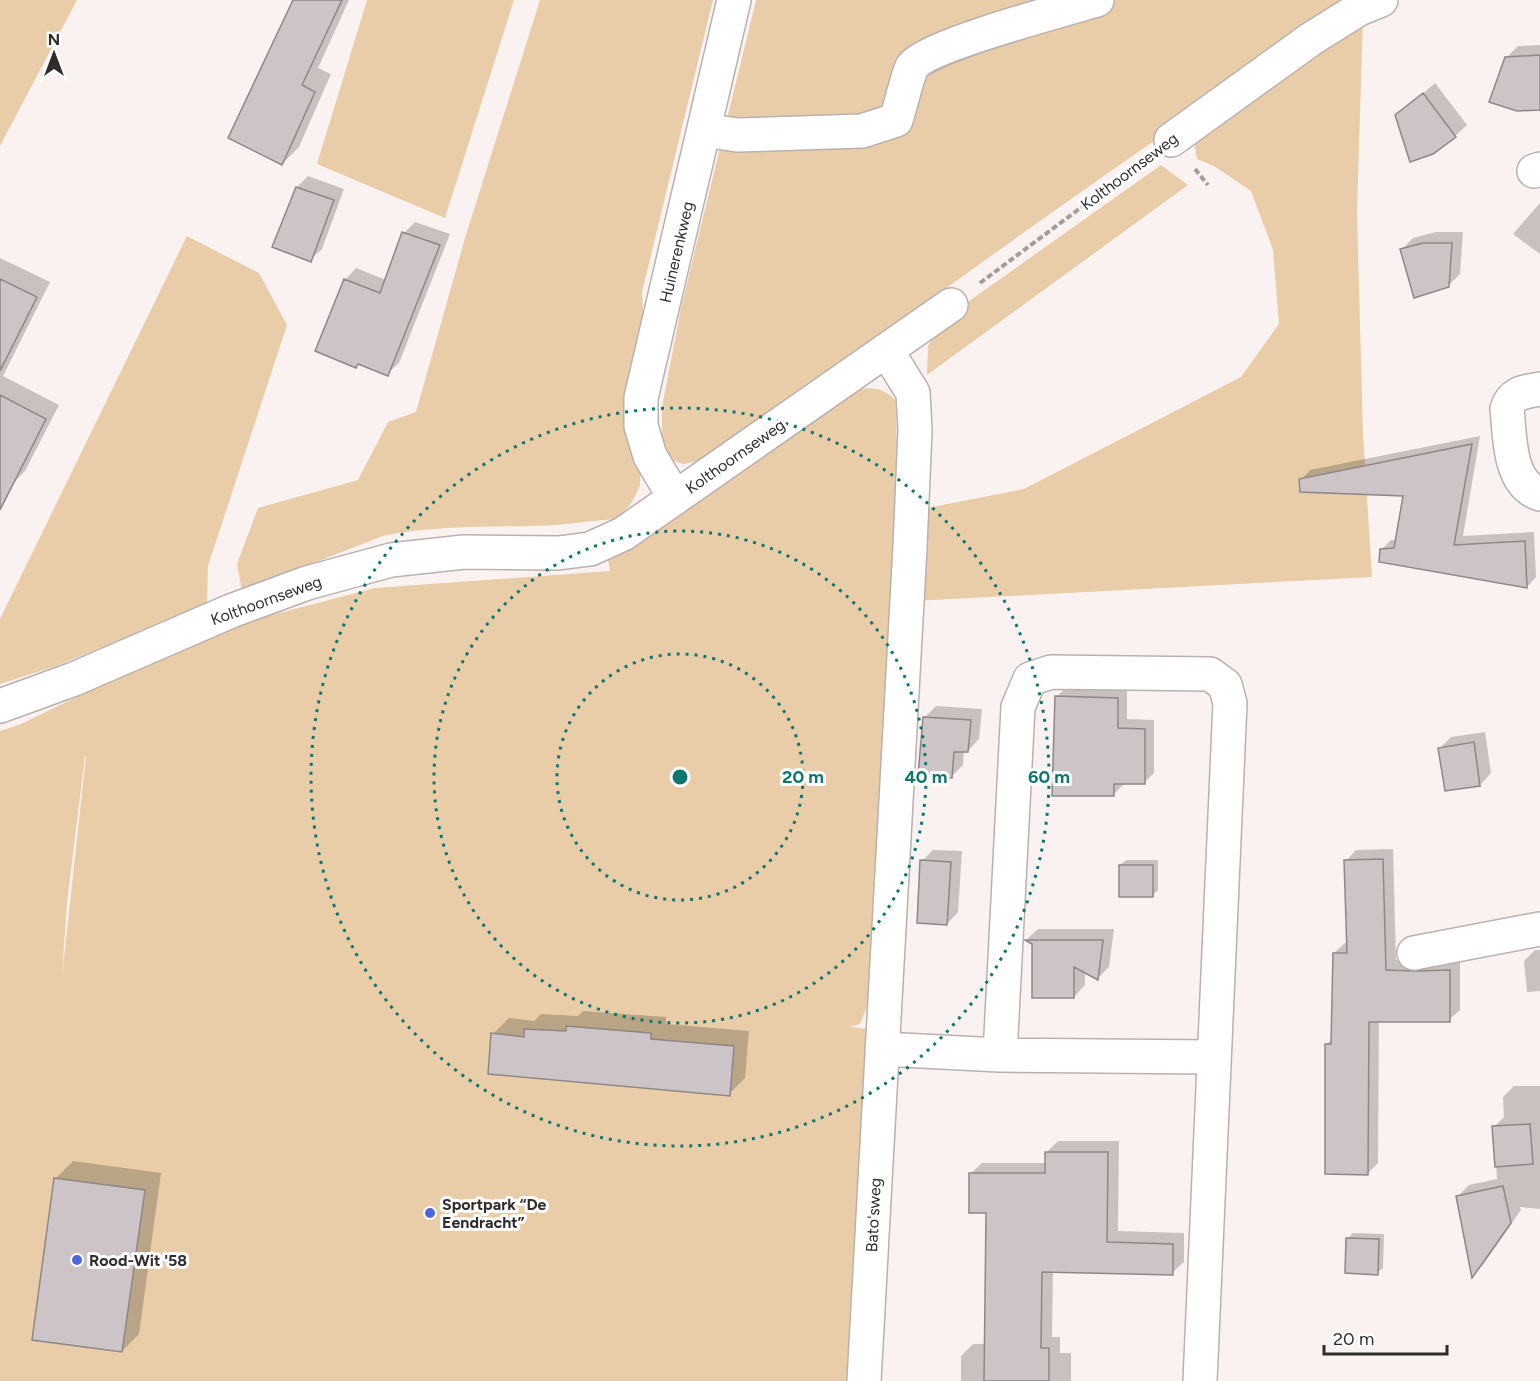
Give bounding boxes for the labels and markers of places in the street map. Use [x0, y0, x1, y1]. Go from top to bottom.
centre of rings [670, 767, 690, 787]
place label: Sportpark “De Eendracht” [442, 1195, 547, 1232]
marker: Sportpark “De Eendracht” [423, 1206, 437, 1220]
place label: Rood-Wit '58 [89, 1251, 187, 1270]
marker: Rood-Wit '58 [70, 1253, 84, 1267]

